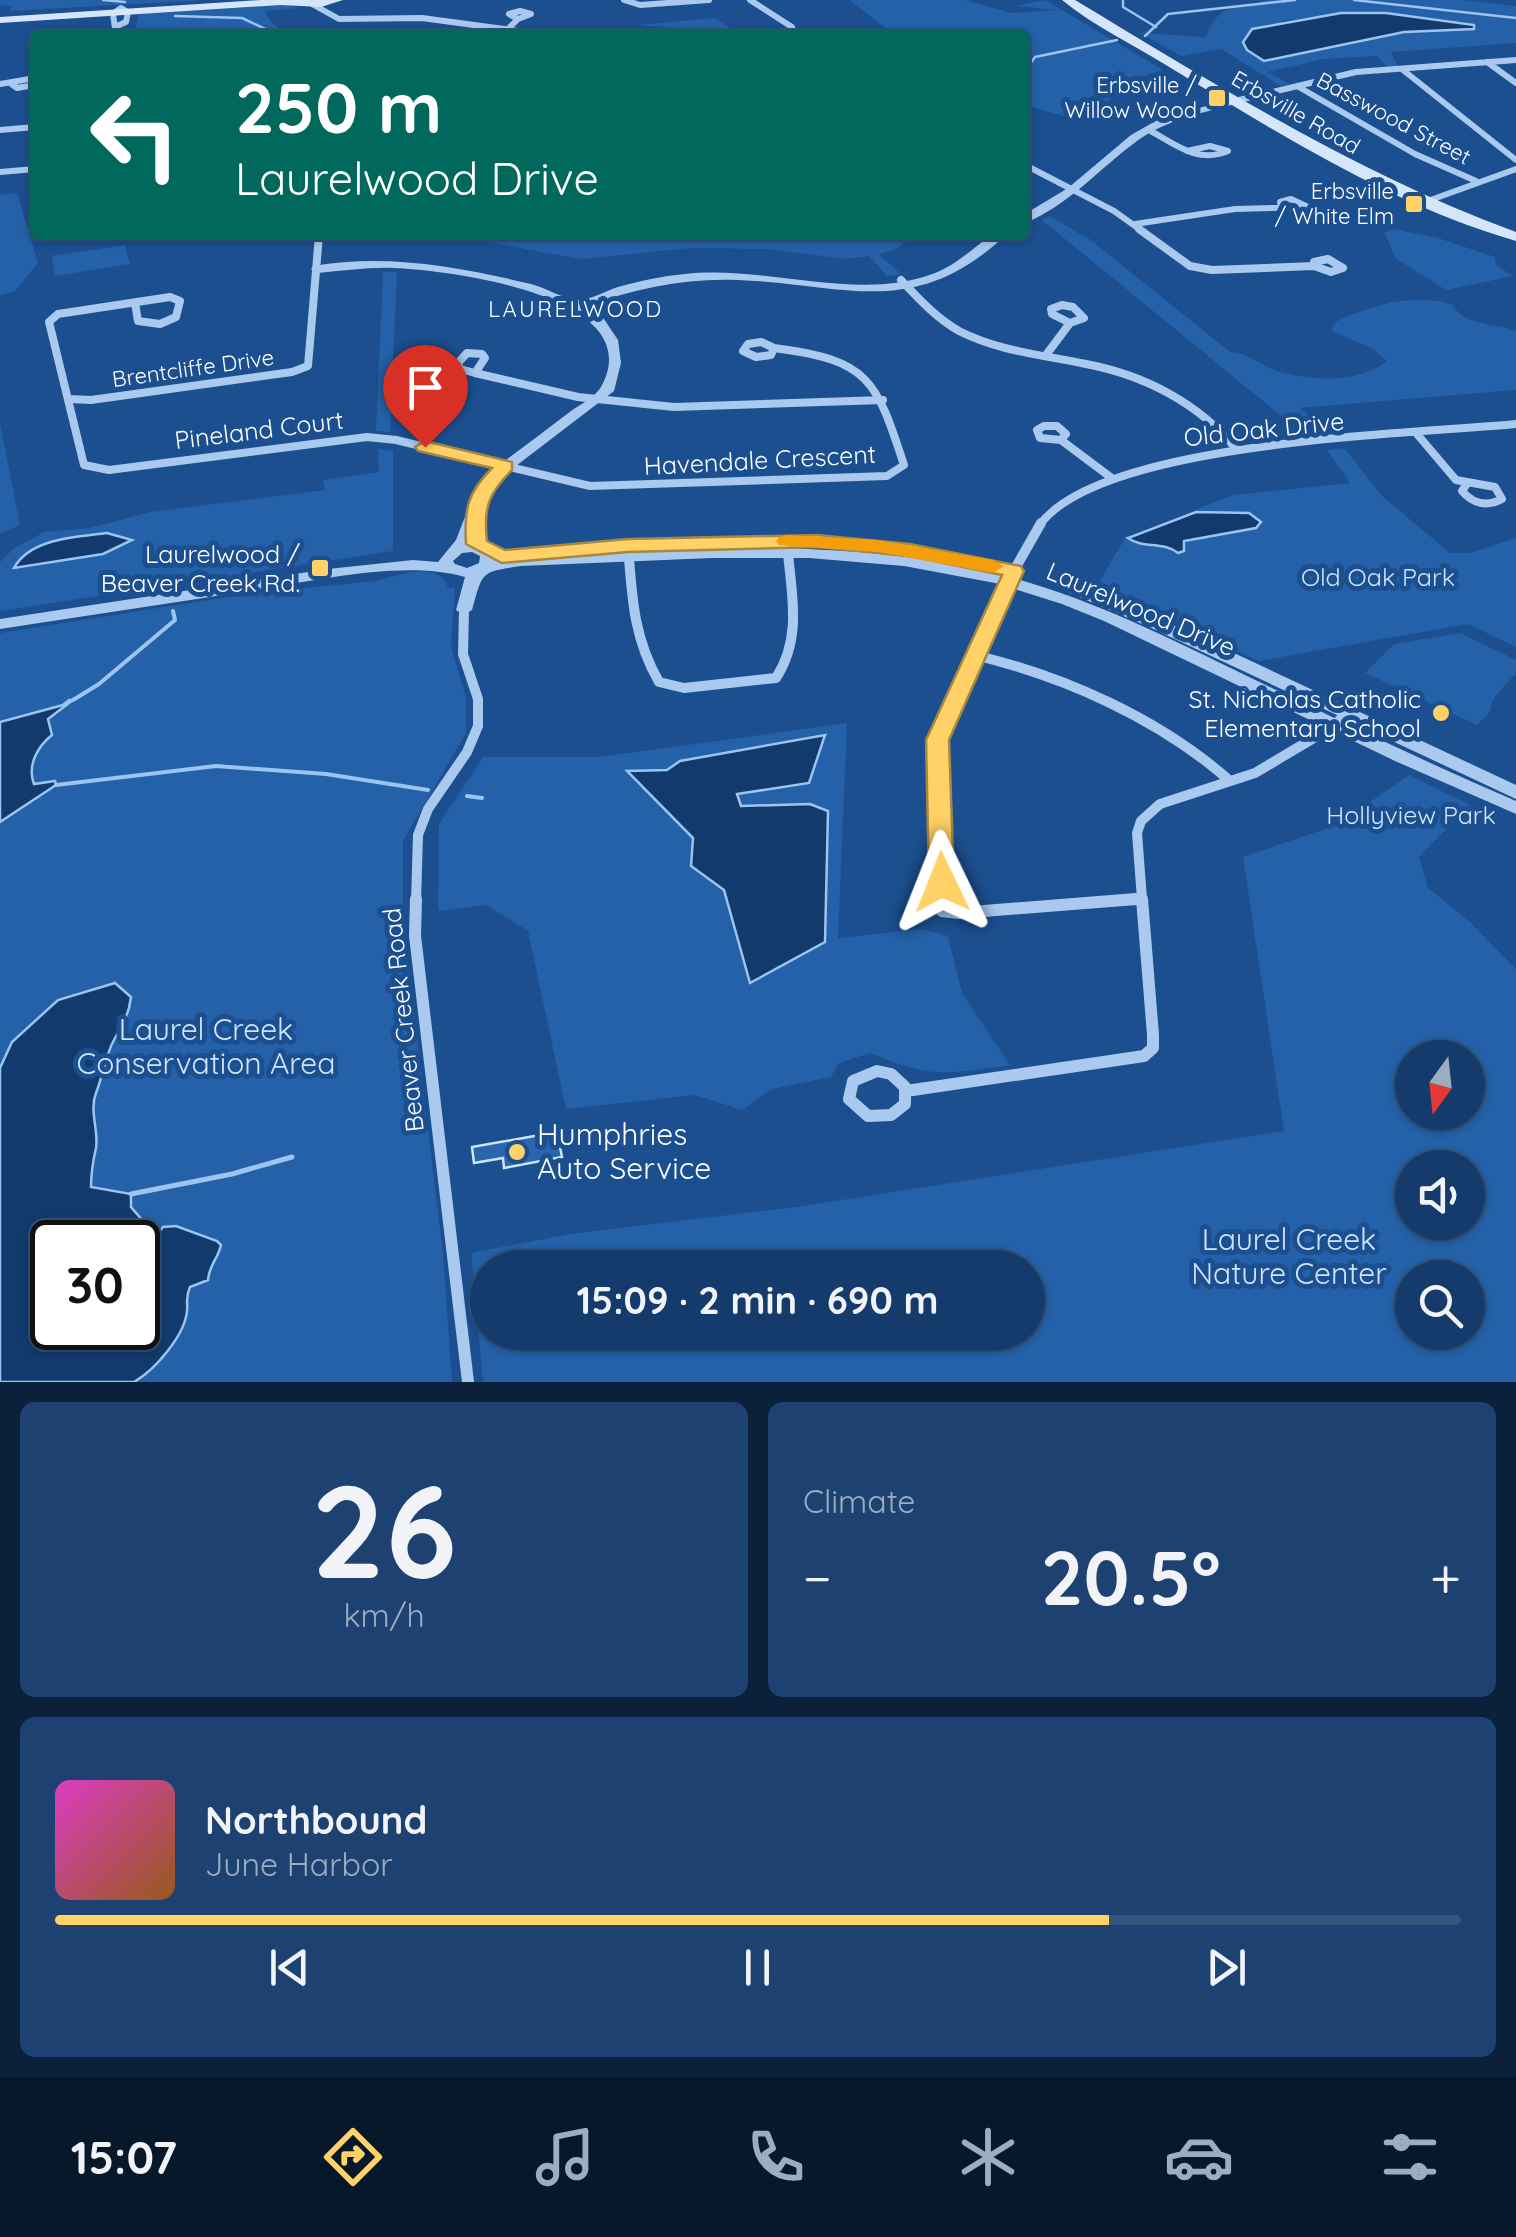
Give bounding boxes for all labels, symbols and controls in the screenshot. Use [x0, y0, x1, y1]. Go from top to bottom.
text: 250 m [235, 63, 442, 151]
street label: Erbsville Road [1227, 64, 1365, 160]
street label: Basswood Street [1312, 66, 1476, 170]
icon: left [70, 70, 200, 200]
place label: Erbsville / Willow Wood [1064, 71, 1198, 124]
marker: Erbsville / Willow Wood [1206, 87, 1228, 109]
text: Laurelwood Drive [235, 150, 599, 206]
place label: Erbsville / White Elm [1275, 177, 1394, 230]
marker: Erbsville / White Elm [1403, 193, 1425, 215]
district label: LAURELWOOD [488, 295, 664, 323]
street label: Brentcliffe Drive [110, 343, 276, 393]
pin [383, 345, 468, 448]
icon: arrive [398, 360, 453, 415]
street label: Pineland Court [173, 404, 345, 455]
street label: Old Oak Drive [1182, 405, 1346, 452]
street label: Havendale Crescent [643, 438, 877, 481]
place label: Laurelwood / Beaver Creek Rd. [101, 538, 300, 598]
street label: Laurelwood Drive [1042, 555, 1240, 662]
marker: Laurelwood / Beaver Creek Rd. [309, 557, 331, 579]
park label: Old Oak Park [1301, 561, 1455, 592]
place label: St. Nicholas Catholic Elementary School [1189, 683, 1421, 743]
marker: St. Nicholas Catholic Elementary School [1430, 702, 1452, 724]
park label: Hollyview Park [1326, 799, 1496, 830]
position arrow [890, 830, 994, 934]
street label: Beaver Creek Road [375, 907, 430, 1134]
park label: Laurel Creek Conservation Area [77, 1010, 335, 1082]
north arrow [1395, 1040, 1485, 1130]
map controls [1395, 1040, 1485, 1350]
place label: Humphries Auto Service [537, 1115, 711, 1187]
marker: Humphries Auto Service [506, 1141, 528, 1163]
button: sound [1395, 1150, 1485, 1240]
speed limit sign: 30 [30, 1220, 160, 1350]
park label: Laurel Creek Nature Center [1191, 1220, 1387, 1292]
button: search [1395, 1260, 1485, 1350]
text: 15:09 · 2 min · 690 m [577, 1276, 938, 1324]
text: 26 [311, 1448, 457, 1611]
text: Climate [803, 1481, 915, 1521]
text: 20.5° [1041, 1530, 1221, 1624]
text: − [803, 1543, 832, 1612]
text: + [1430, 1543, 1461, 1612]
text: km/h [343, 1595, 425, 1635]
text: Northbound [205, 1796, 427, 1844]
text: June Harbor [205, 1844, 393, 1884]
icon: previous [262, 1940, 317, 1995]
icon: pause [730, 1940, 785, 1995]
icon: next [1199, 1940, 1254, 1995]
icon: directions [318, 2122, 388, 2192]
icon: music [530, 2122, 600, 2192]
icon: phone [741, 2122, 811, 2192]
icon: climate [953, 2122, 1023, 2192]
icon: car [1164, 2122, 1234, 2192]
icon: filters [1375, 2122, 1445, 2192]
text: 15:07 [71, 2129, 177, 2185]

